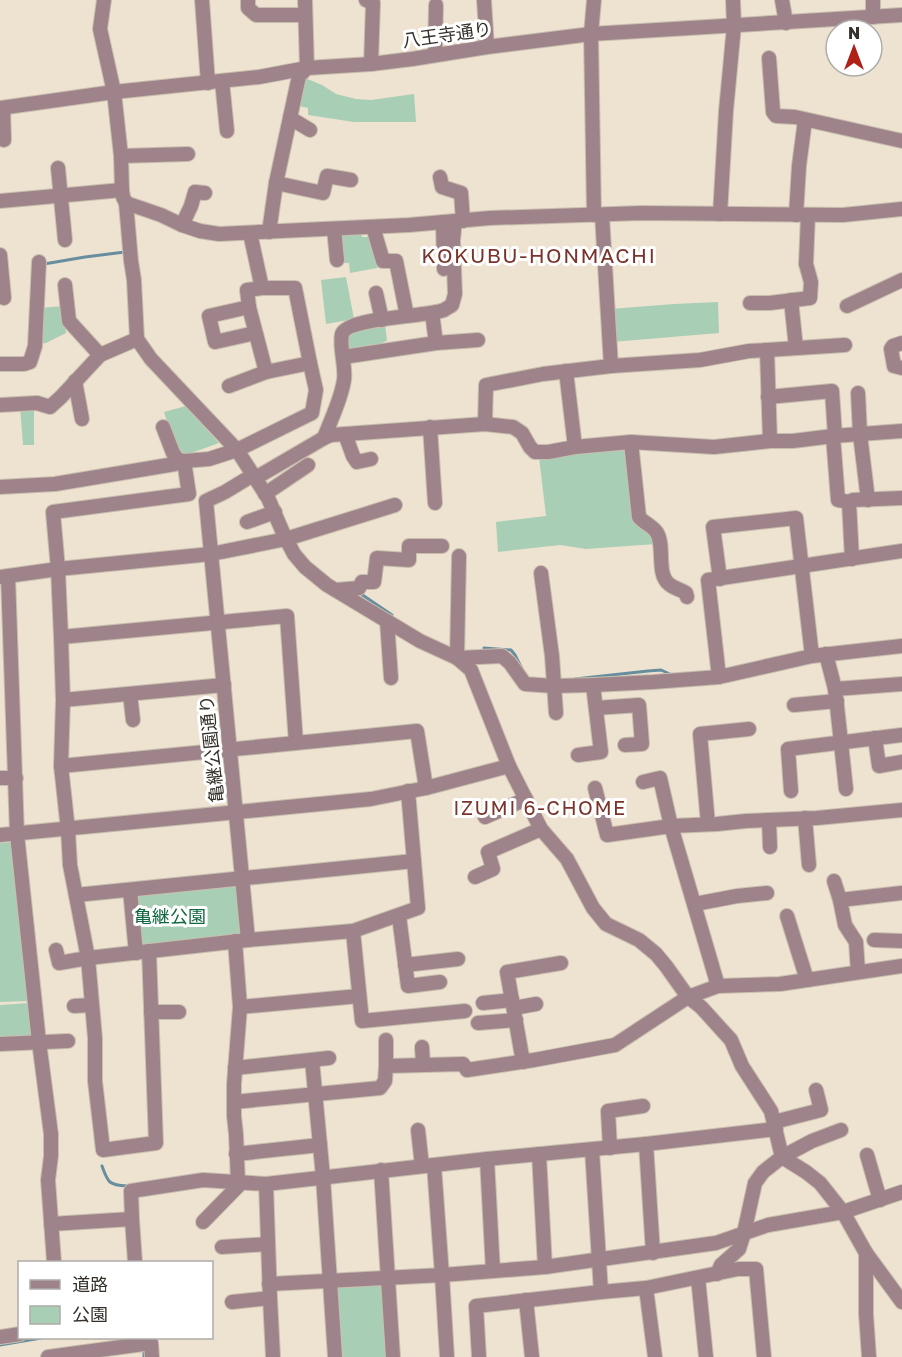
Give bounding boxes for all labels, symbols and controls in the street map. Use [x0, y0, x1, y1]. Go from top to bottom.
street label: 八王寺通り [401, 17, 493, 51]
north arrow [824, 18, 884, 78]
text: N [848, 23, 860, 43]
district label: KOKUBU-HONMACHI [421, 242, 657, 268]
street label: 亀継公園通り [194, 694, 228, 804]
district label: IZUMI 6-CHOME [453, 795, 627, 819]
park label: 亀継公園 [134, 905, 206, 927]
legend [18, 1261, 213, 1339]
text: 道路 [72, 1273, 108, 1295]
text: 公園 [72, 1303, 108, 1325]

